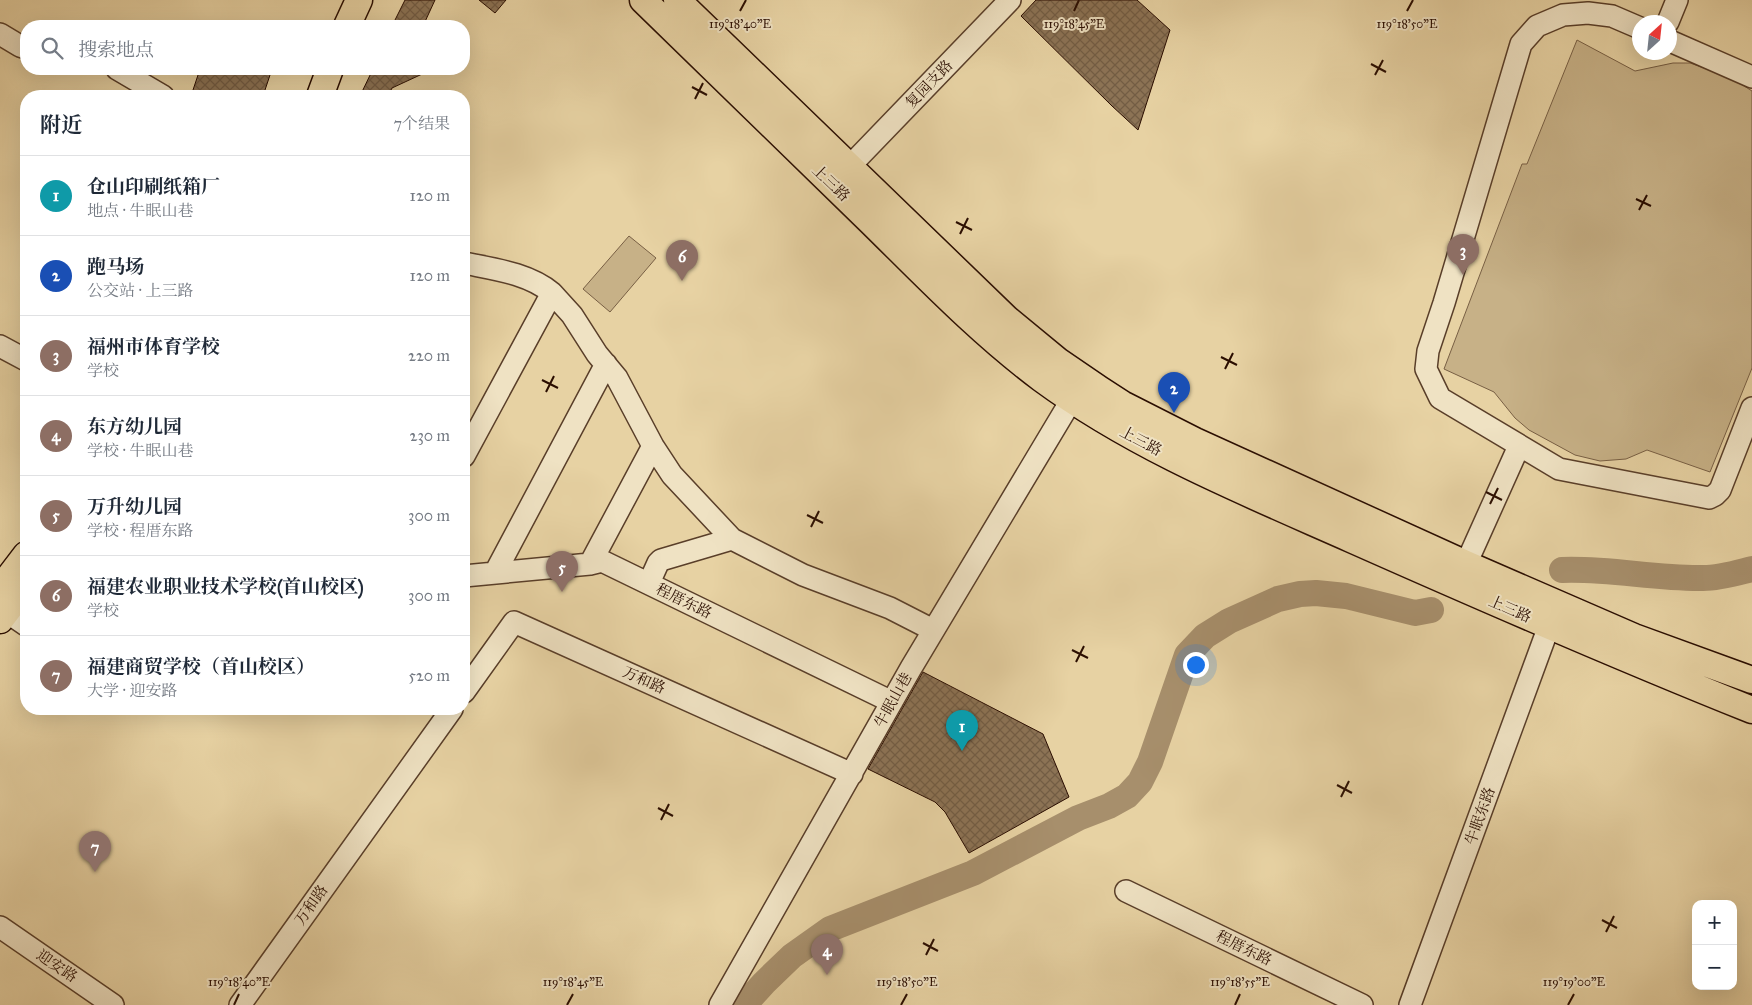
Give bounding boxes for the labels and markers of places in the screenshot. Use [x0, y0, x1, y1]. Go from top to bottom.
pin: 3 [1447, 234, 1479, 275]
pin: 6 [666, 240, 698, 281]
pin: 2 [1158, 372, 1190, 413]
pin: 5 [546, 551, 578, 592]
pin: 1 [946, 710, 978, 751]
pin: 7 [79, 831, 111, 872]
pin: 4 [811, 934, 843, 975]

